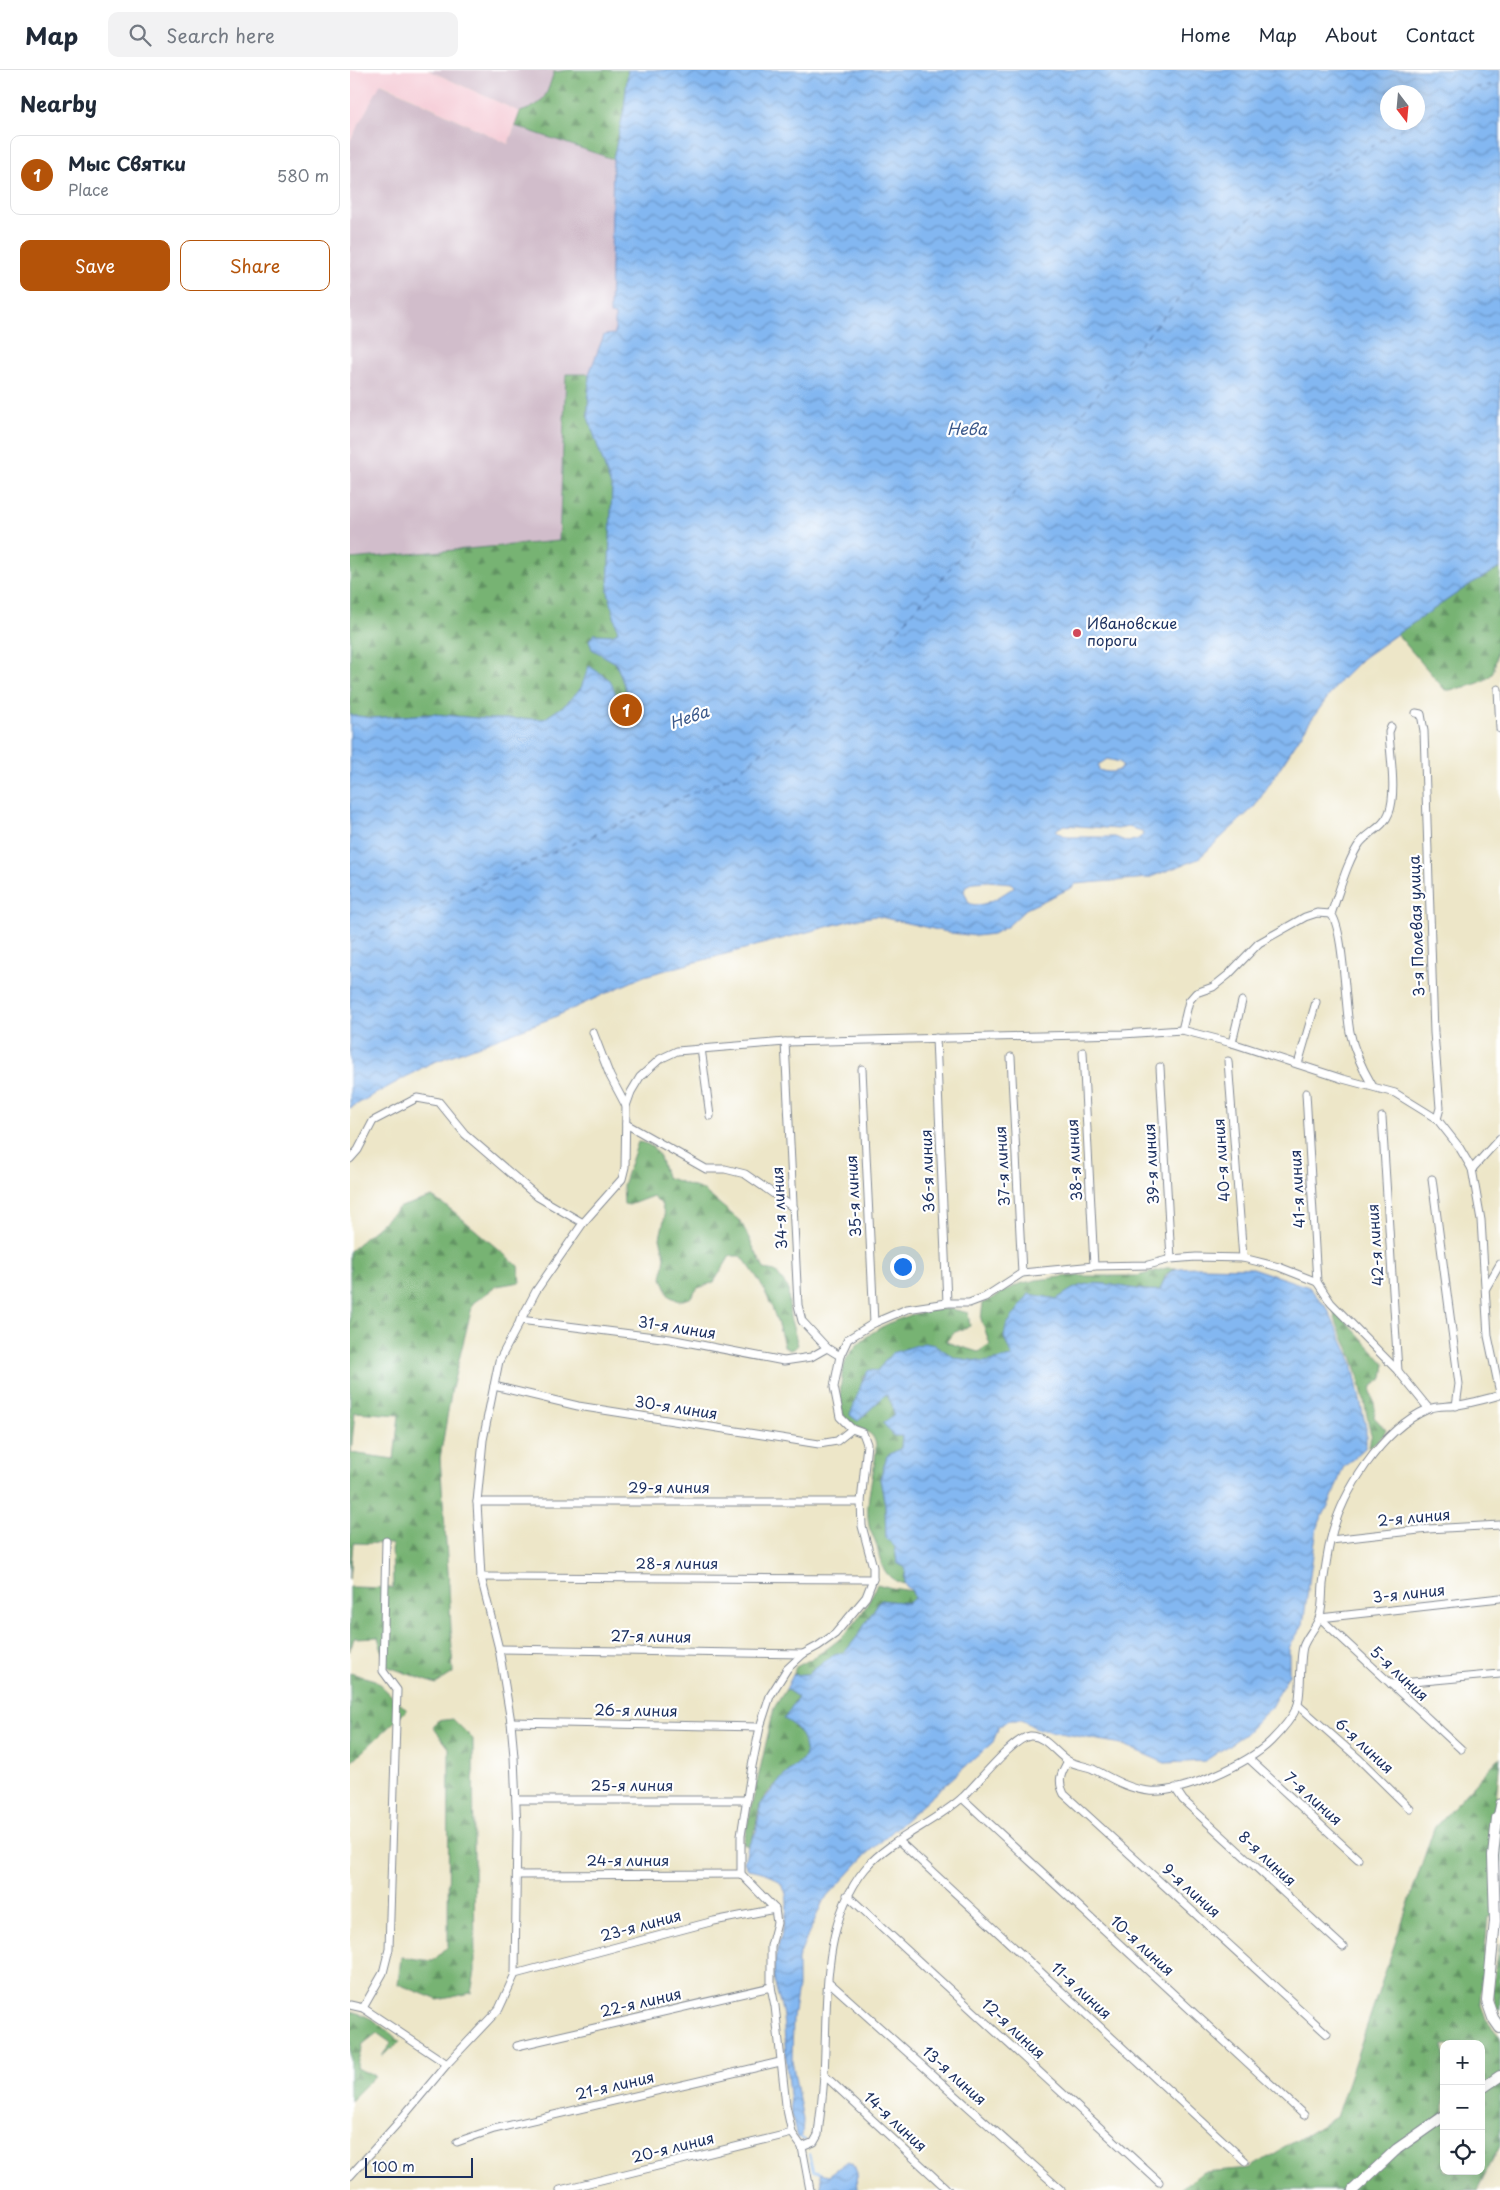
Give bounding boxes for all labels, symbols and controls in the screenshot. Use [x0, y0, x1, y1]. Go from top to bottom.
search box [108, 12, 458, 57]
text: Map [25, 17, 78, 53]
icon: search [126, 21, 154, 49]
text: Search here [166, 21, 275, 49]
text: Home [1180, 21, 1230, 48]
text: Map [1258, 21, 1297, 48]
text: About [1325, 21, 1377, 48]
text: Contact [1405, 21, 1475, 48]
north arrow [1380, 85, 1425, 130]
text: Nearby [20, 87, 97, 119]
text: Мыс Святки [68, 149, 186, 177]
text: 1 [33, 163, 41, 187]
text: 580 m [277, 163, 329, 187]
text: Place [68, 177, 109, 201]
button: Save [20, 240, 170, 291]
button: Share [180, 240, 330, 291]
water label: Нева [947, 416, 988, 440]
place label: Ивановские пороги [1087, 611, 1177, 651]
marker: Ивановские пороги [1071, 627, 1083, 639]
pin: 1 [610, 691, 642, 729]
water label: Нева [666, 698, 712, 734]
street label: 3-я Полевая улица [1402, 854, 1429, 997]
street label: 38-я линия [1060, 1118, 1087, 1202]
street label: 40-я линия [1206, 1118, 1235, 1203]
street label: 39-я линия [1137, 1123, 1164, 1205]
street label: 37-я линия [988, 1125, 1015, 1207]
street label: 36-я линия [914, 1129, 939, 1213]
street label: 41-я линия [1283, 1149, 1310, 1229]
street label: 35-я линия [839, 1155, 866, 1238]
street label: 34-я линия [765, 1166, 792, 1250]
street label: 42-я линия [1360, 1203, 1389, 1287]
your location [890, 1254, 916, 1280]
street label: 31-я линия [637, 1309, 718, 1344]
street label: 30-я линия [633, 1389, 719, 1424]
street label: 29-я линия [628, 1475, 710, 1498]
street label: 2-я линия [1376, 1502, 1451, 1531]
street label: 28-я линия [636, 1551, 718, 1574]
street label: 3-я линия [1371, 1577, 1446, 1608]
street label: 27-я линия [610, 1623, 692, 1648]
street label: 5-я линия [1366, 1640, 1434, 1706]
street label: 26-я линия [594, 1697, 678, 1722]
street label: 6-я линия [1330, 1711, 1400, 1778]
street label: 7-я линия [1280, 1766, 1348, 1830]
street label: 25-я линия [591, 1773, 673, 1796]
street label: 8-я линия [1234, 1825, 1302, 1891]
street label: 24-я линия [587, 1848, 669, 1871]
street label: 9-я линия [1158, 1857, 1226, 1922]
street label: 23-я линия [597, 1903, 684, 1946]
street label: 10-я линия [1106, 1909, 1180, 1981]
street label: 11-я линия [1047, 1956, 1117, 2024]
street label: 22-я линия [598, 1981, 684, 2022]
street label: 12-я линия [977, 1992, 1051, 2064]
street label: 13-я линия [918, 2040, 992, 2110]
map controls [1440, 2040, 1485, 2175]
button: + [1440, 2040, 1485, 2085]
street label: 21-я линия [573, 2064, 656, 2105]
street label: 14-я линия [859, 2085, 933, 2156]
button: − [1440, 2085, 1485, 2130]
street label: 20-я линия [629, 2125, 716, 2168]
button: locate [1440, 2130, 1485, 2175]
scale bar [365, 2155, 472, 2178]
text: 100 m [372, 2156, 415, 2177]

